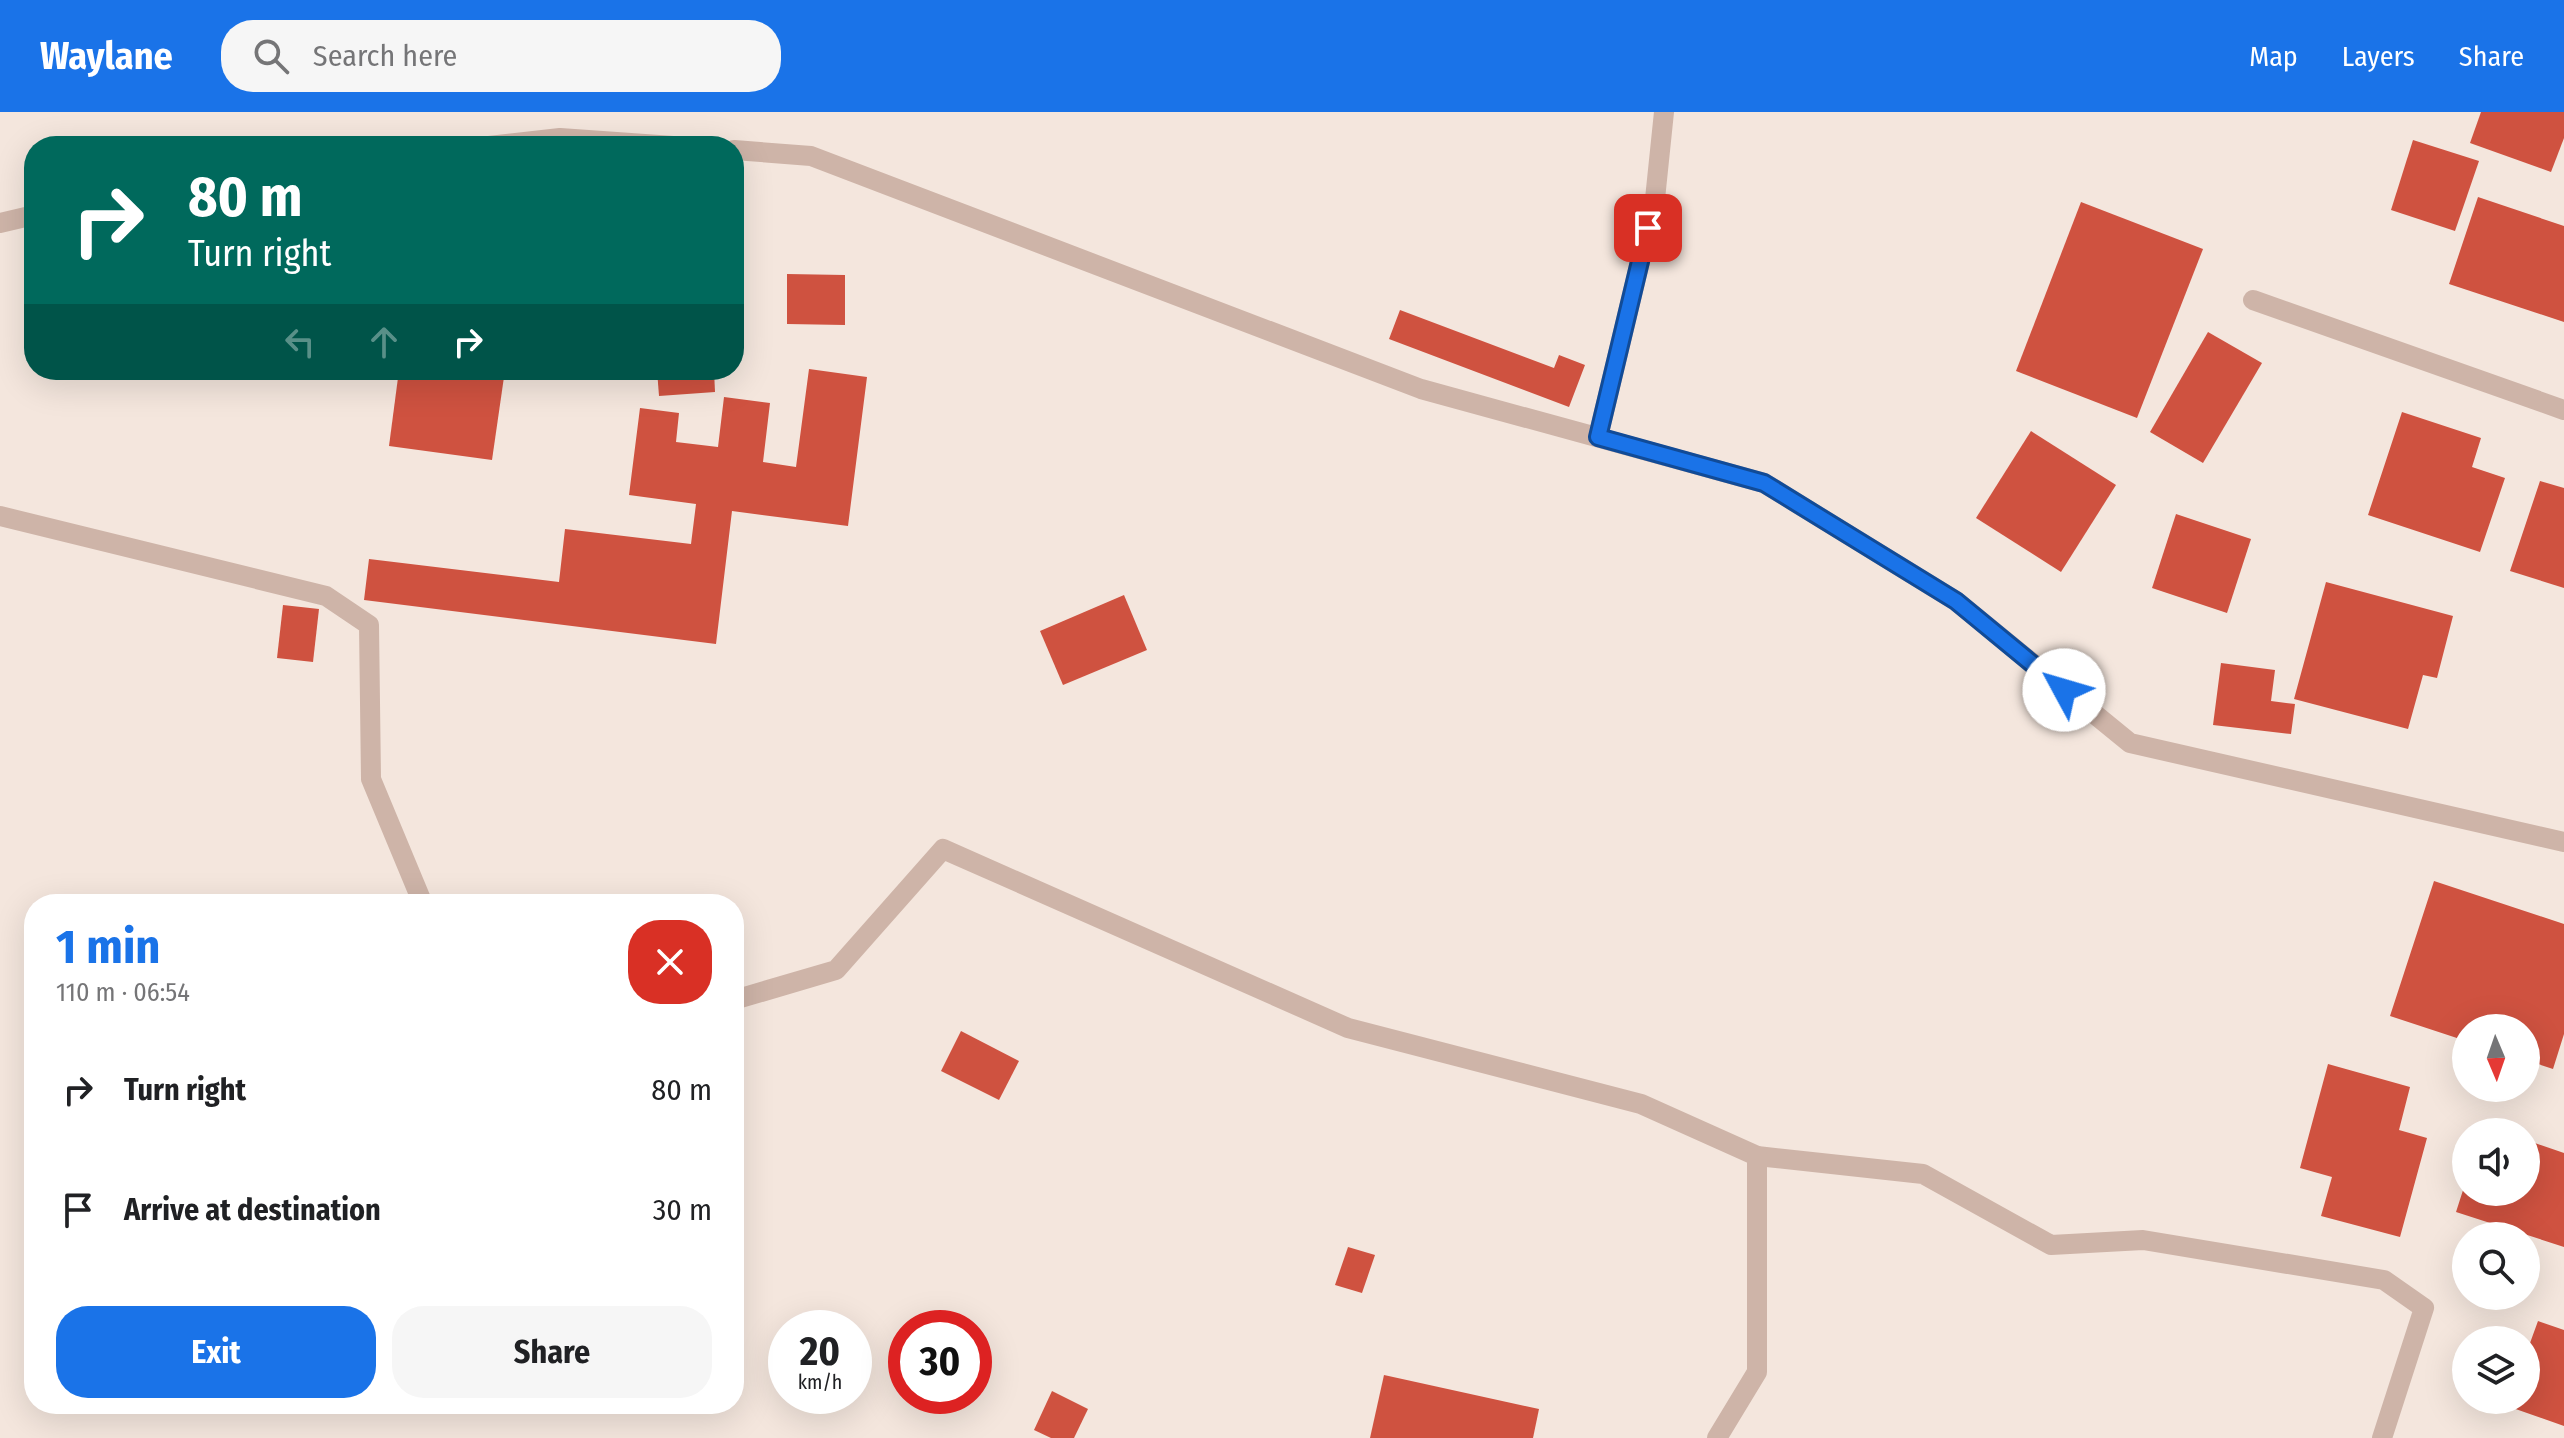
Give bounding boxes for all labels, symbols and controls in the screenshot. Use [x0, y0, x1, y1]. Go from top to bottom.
search box [221, 20, 781, 92]
text: Waylane [40, 33, 173, 79]
icon: search [249, 34, 293, 78]
text: Search here [313, 38, 457, 74]
text: Map [2249, 40, 2298, 73]
text: Layers [2342, 40, 2415, 73]
text: Share [2459, 40, 2524, 73]
text: 80 m [188, 164, 303, 231]
icon: right [56, 168, 160, 272]
pin [1614, 194, 1682, 262]
icon: arrive [1626, 206, 1670, 250]
text: Turn right [188, 232, 331, 276]
icon: left [278, 320, 322, 364]
icon: ahead [362, 320, 406, 364]
icon: right [446, 320, 490, 364]
position arrow [2022, 648, 2106, 732]
text: 1 min [56, 918, 161, 976]
button: close [628, 920, 712, 1004]
text: 110 m · 06:54 [56, 977, 190, 1008]
north arrow [2452, 1014, 2540, 1102]
map controls [2452, 1014, 2540, 1414]
icon: right [56, 1068, 100, 1112]
text: Turn right [124, 1072, 246, 1108]
text: 80 m [651, 1072, 712, 1108]
button: sound [2452, 1118, 2540, 1206]
icon: arrive [56, 1188, 100, 1232]
text: Arrive at destination [124, 1192, 381, 1228]
text: 30 m [653, 1192, 712, 1228]
button: search [2452, 1222, 2540, 1310]
button: Exit [56, 1306, 376, 1398]
button: Share [392, 1306, 712, 1398]
speed limit sign: 30 [888, 1310, 992, 1414]
button: layers [2452, 1326, 2540, 1414]
text: 20 [800, 1328, 840, 1376]
text: km/h [798, 1370, 842, 1394]

